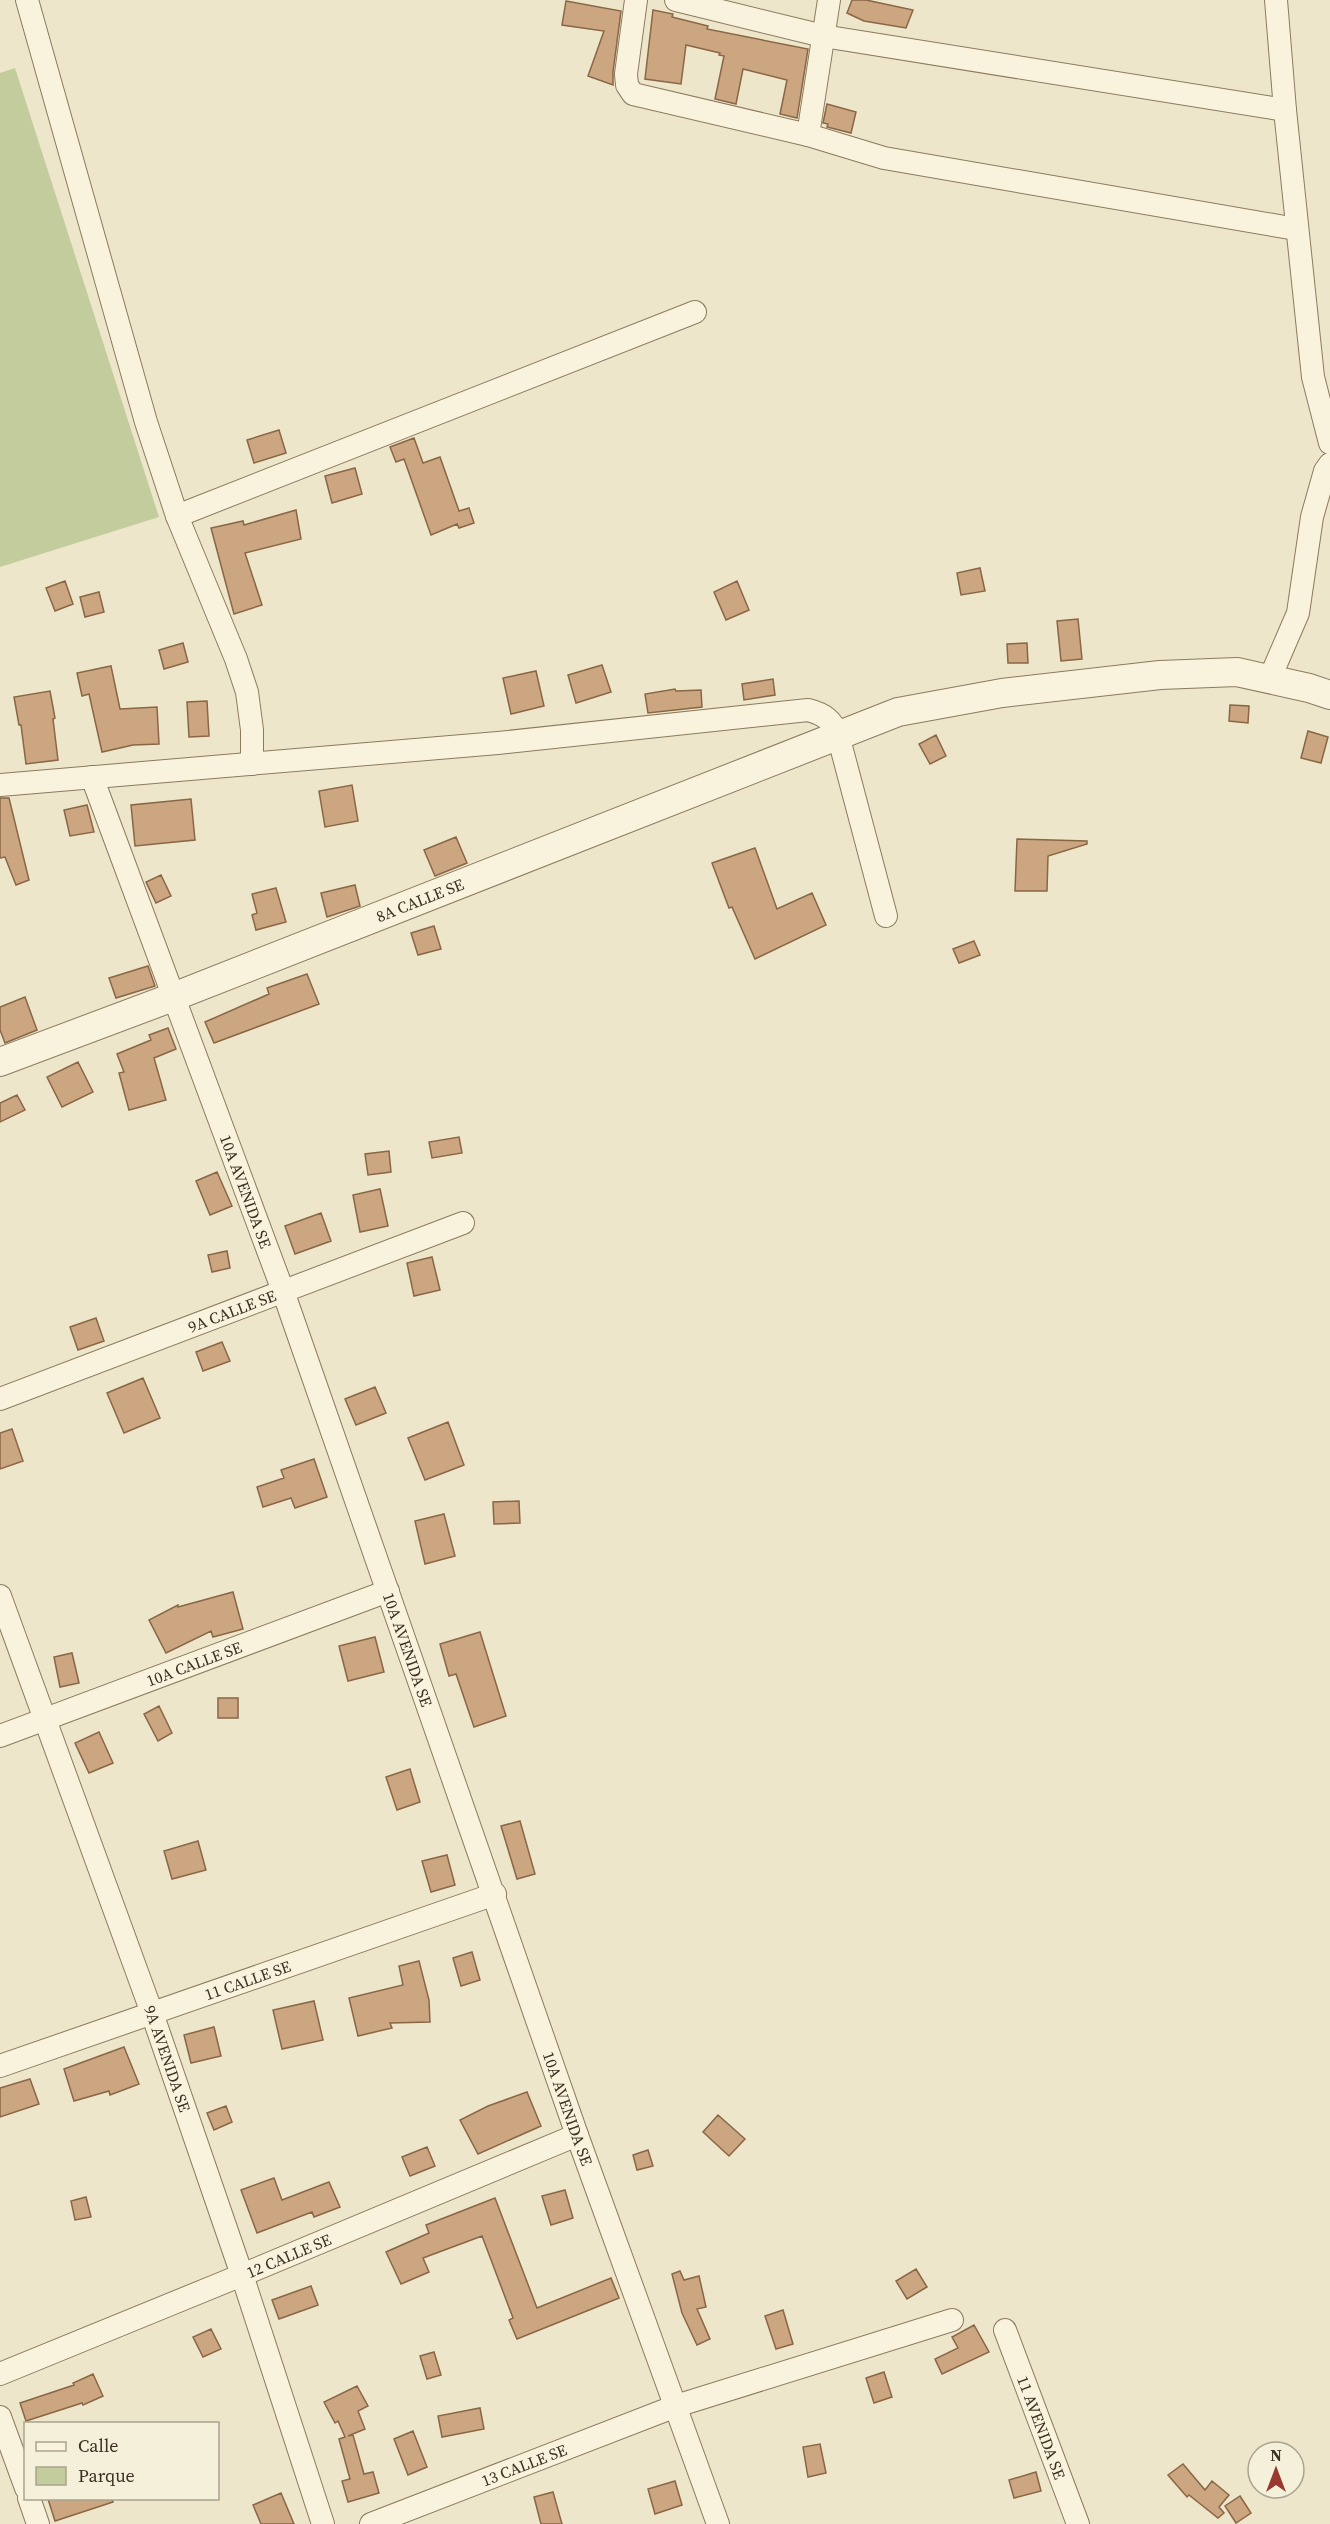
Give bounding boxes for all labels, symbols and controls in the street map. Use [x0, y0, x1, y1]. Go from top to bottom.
street label: 8A CALLE SE [373, 873, 467, 927]
street label: 10A AVENIDA SE [215, 1131, 277, 1252]
street label: 9A CALLE SE [185, 1284, 279, 1338]
street label: 10A AVENIDA SE [378, 1589, 438, 1710]
street label: 10A CALLE SE [143, 1636, 245, 1691]
street label: 11 CALLE SE [201, 1955, 294, 2005]
street label: 9A AVENIDA SE [139, 2002, 196, 2115]
street label: 10A AVENIDA SE [538, 2048, 598, 2169]
street label: 12 CALLE SE [243, 2228, 335, 2283]
street label: 11 AVENIDA SE [1012, 2372, 1071, 2483]
legend [24, 2422, 219, 2500]
text: Calle [78, 2433, 118, 2458]
street label: 13 CALLE SE [478, 2438, 570, 2491]
north arrow [1246, 2440, 1306, 2500]
text: N [1270, 2444, 1282, 2466]
text: Parque [78, 2463, 135, 2488]

